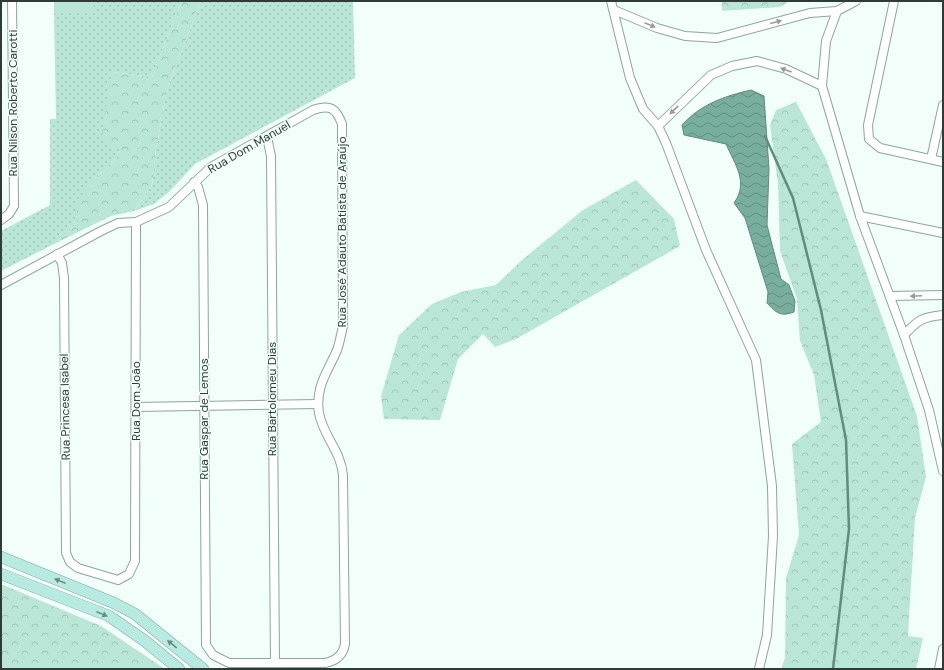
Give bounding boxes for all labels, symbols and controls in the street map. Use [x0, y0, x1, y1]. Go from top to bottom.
one-way arrow [771, 19, 783, 25]
one-way arrow [645, 22, 656, 28]
street label: Rua Nilson Roberto Carotti [5, 29, 21, 176]
one-way arrow [780, 66, 792, 72]
one-way arrow [669, 105, 679, 115]
street label: Rua Dom Manuel [205, 117, 293, 177]
street label: Rua José Adauto Batista de Araújo [334, 136, 350, 328]
one-way arrow [909, 293, 922, 299]
street label: Rua Bartolomeu Dias [264, 342, 280, 456]
street label: Rua Princesa Isabel [56, 354, 74, 460]
street label: Rua Gaspar de Lemos [196, 358, 212, 480]
street label: Rua Dom João [128, 361, 144, 441]
one-way arrow [55, 578, 66, 584]
one-way arrow [97, 611, 108, 617]
one-way arrow [167, 640, 178, 649]

